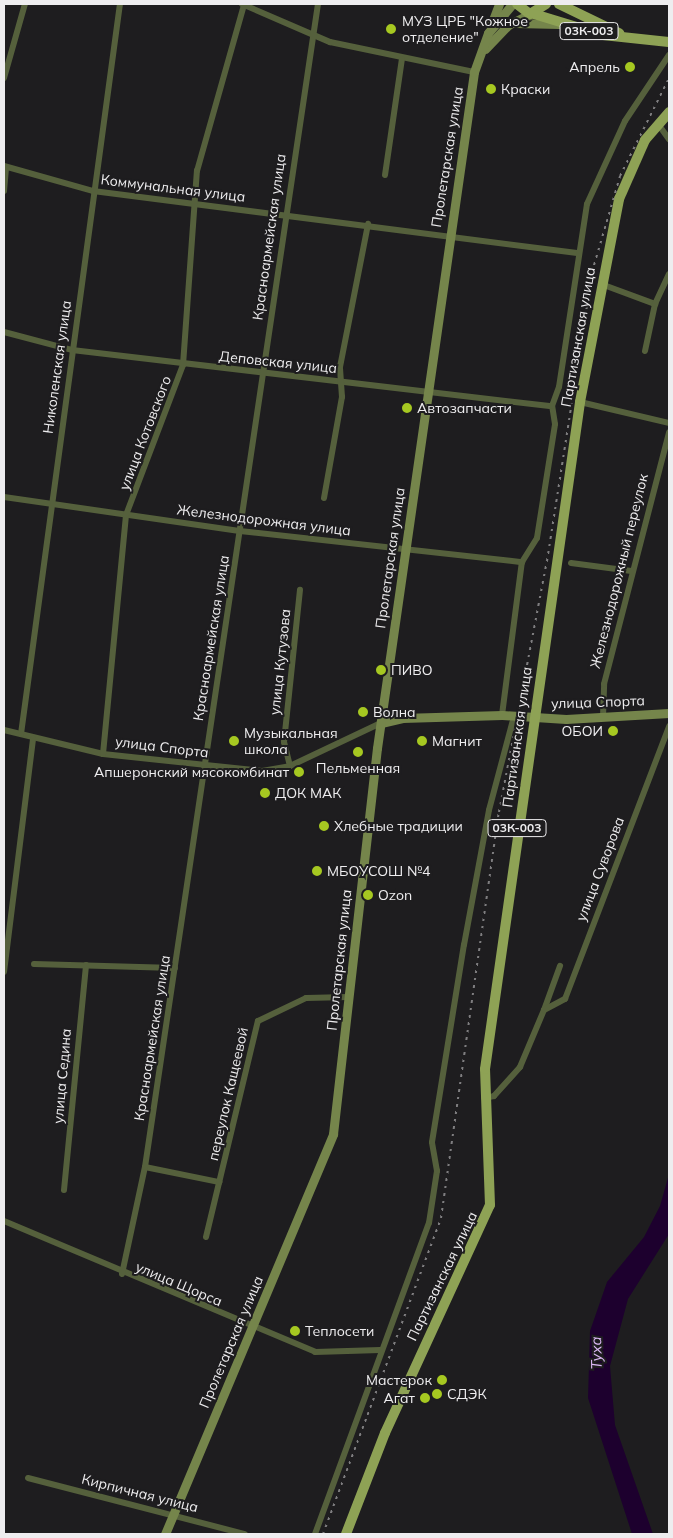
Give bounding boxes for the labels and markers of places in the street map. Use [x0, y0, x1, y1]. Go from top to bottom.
place label: МУЗ ЦРБ "Кожное отделение" [402, 13, 528, 46]
marker: МУЗ ЦРБ "Кожное отделение" [384, 22, 398, 36]
place label: Апрель [569, 59, 620, 75]
marker: Апрель [624, 61, 636, 73]
place label: Краски [501, 81, 550, 97]
marker: Краски [485, 83, 497, 95]
place label: Автозапчасти [417, 400, 512, 416]
marker: Автозапчасти [401, 402, 413, 414]
place label: ПИВО [391, 662, 432, 678]
marker: ПИВО [375, 664, 387, 676]
place label: Волна [373, 704, 416, 720]
marker: Волна [357, 706, 369, 718]
place label: ОБОИ [561, 723, 603, 739]
place label: Музыкальная школа [244, 725, 338, 758]
marker: ОБОИ [607, 725, 619, 737]
place label: Магнит [432, 733, 482, 749]
marker: Музыкальная школа [228, 735, 240, 747]
marker: Магнит [416, 735, 428, 747]
marker: Пельменная [352, 746, 364, 758]
place label: Пельменная [316, 760, 400, 776]
place label: Апшеронский мясокомбинат [94, 764, 289, 780]
marker: Апшеронский мясокомбинат [293, 766, 305, 778]
place label: ДОК МАК [275, 785, 341, 801]
marker: ДОК МАК [259, 787, 271, 799]
place label: Хлебные традиции [334, 818, 463, 834]
marker: Хлебные традиции [318, 820, 330, 832]
place label: МБОУСОШ №4 [327, 863, 431, 879]
marker: МБОУСОШ №4 [311, 865, 323, 877]
place label: Ozon [378, 887, 412, 903]
marker: Ozon [362, 889, 374, 901]
place label: Теплосети [305, 1323, 374, 1339]
marker: Теплосети [289, 1325, 301, 1337]
place label: Мастерок [366, 1372, 432, 1388]
marker: Мастерок [436, 1374, 448, 1386]
place label: СДЭК [447, 1386, 487, 1402]
marker: СДЭК [431, 1388, 443, 1400]
place label: Агат [384, 1390, 415, 1406]
marker: Агат [419, 1392, 431, 1404]

